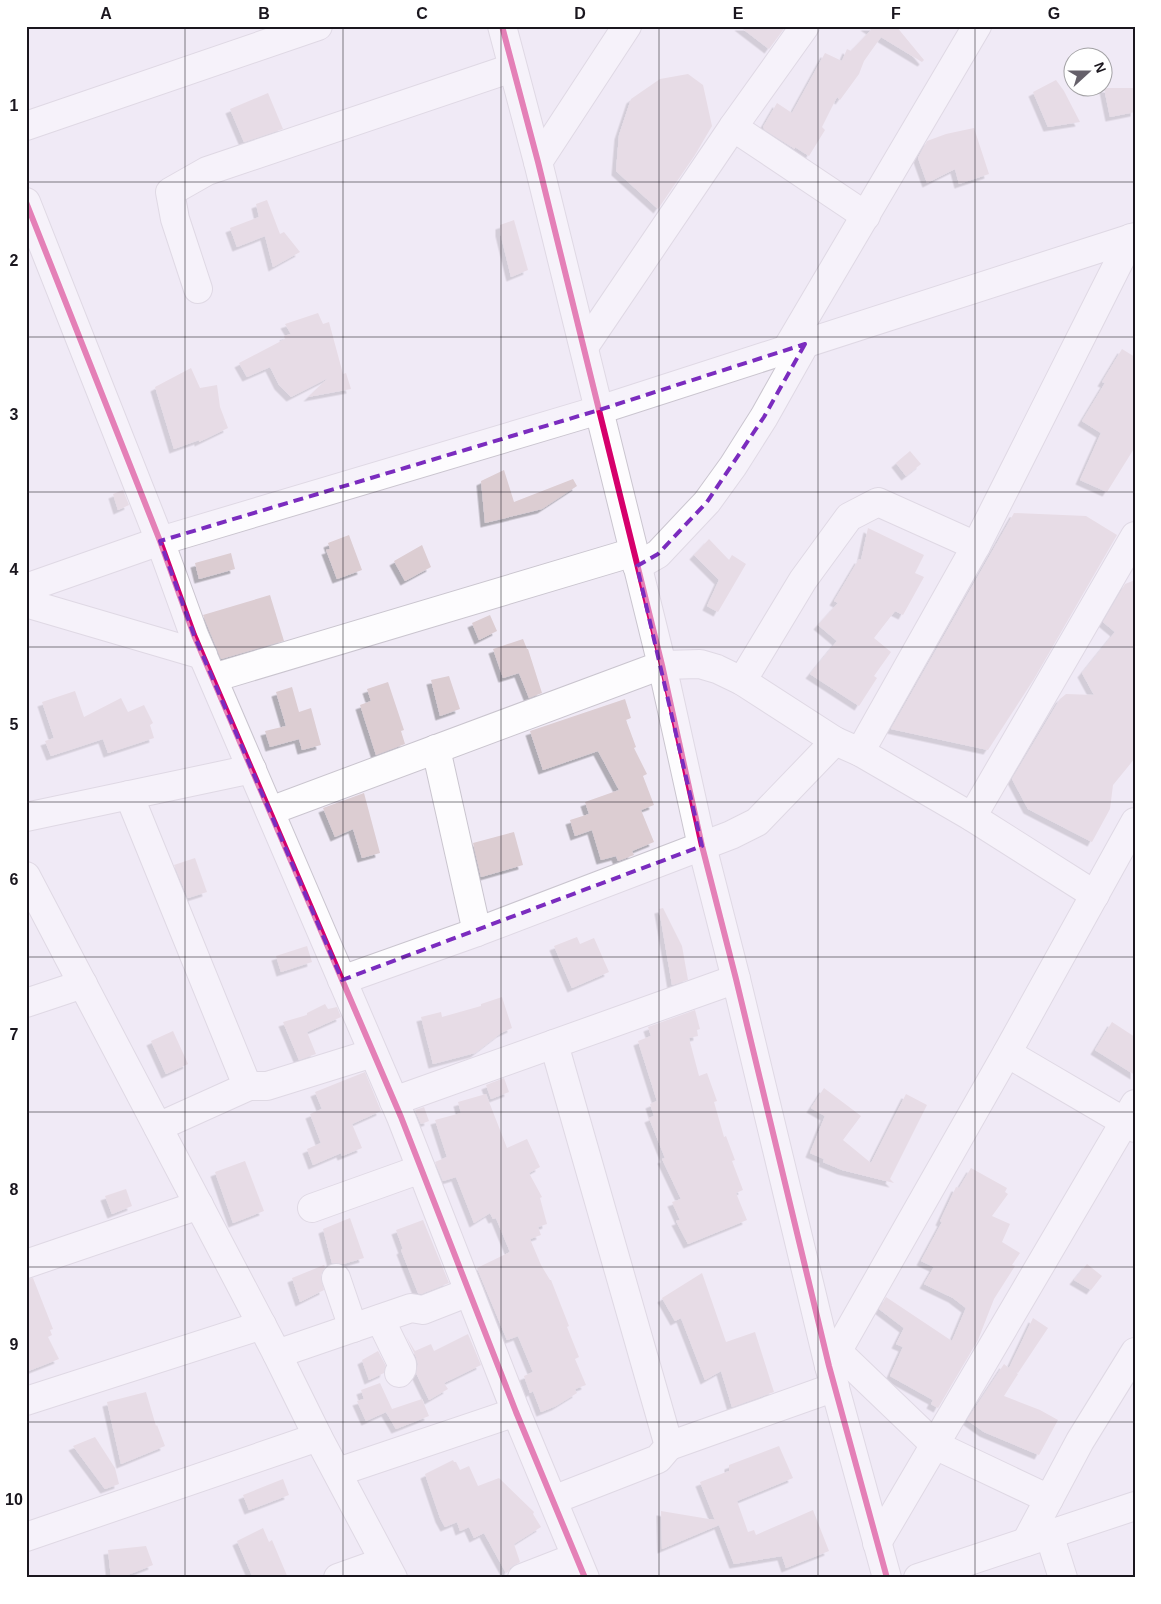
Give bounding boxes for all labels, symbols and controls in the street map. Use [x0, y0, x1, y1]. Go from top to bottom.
text: A [100, 5, 112, 22]
text: B [258, 5, 270, 22]
text: C [416, 5, 428, 22]
text: D [574, 5, 586, 22]
text: E [733, 5, 744, 22]
text: F [891, 5, 901, 22]
text: G [1048, 5, 1060, 22]
north arrow [1064, 48, 1114, 98]
text: N [1091, 60, 1109, 75]
text: 1 [10, 97, 19, 114]
text: 2 [10, 252, 19, 269]
text: 3 [10, 406, 19, 423]
text: 4 [10, 561, 19, 578]
text: 5 [10, 716, 19, 733]
text: 6 [10, 871, 19, 888]
text: 7 [10, 1026, 19, 1043]
text: 8 [10, 1181, 19, 1198]
text: 9 [10, 1336, 19, 1353]
text: 10 [5, 1491, 23, 1508]

